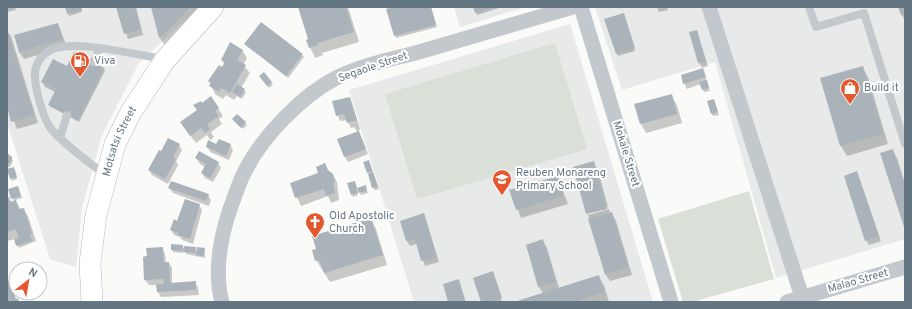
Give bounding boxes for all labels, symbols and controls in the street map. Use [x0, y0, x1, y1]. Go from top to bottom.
street label: Segaole Street [336, 49, 410, 85]
fuel station icon: Viva [69, 50, 91, 78]
place label: Viva [94, 54, 115, 68]
shop icon: Build it [839, 77, 861, 105]
place label: Build it [864, 81, 899, 95]
street label: Motsatsi Street [100, 103, 140, 178]
street label: Mokale Street [609, 119, 643, 189]
place label: Reuben Monareng Primary School [516, 166, 606, 193]
school or university icon: Reuben Monareng Primary School [491, 168, 513, 196]
place label: Old Apostolic Church [329, 209, 395, 236]
church icon: Old Apostolic Church [304, 211, 326, 239]
north arrow [8, 261, 48, 301]
text: N [26, 265, 40, 281]
street label: Malao Street [826, 266, 890, 296]

